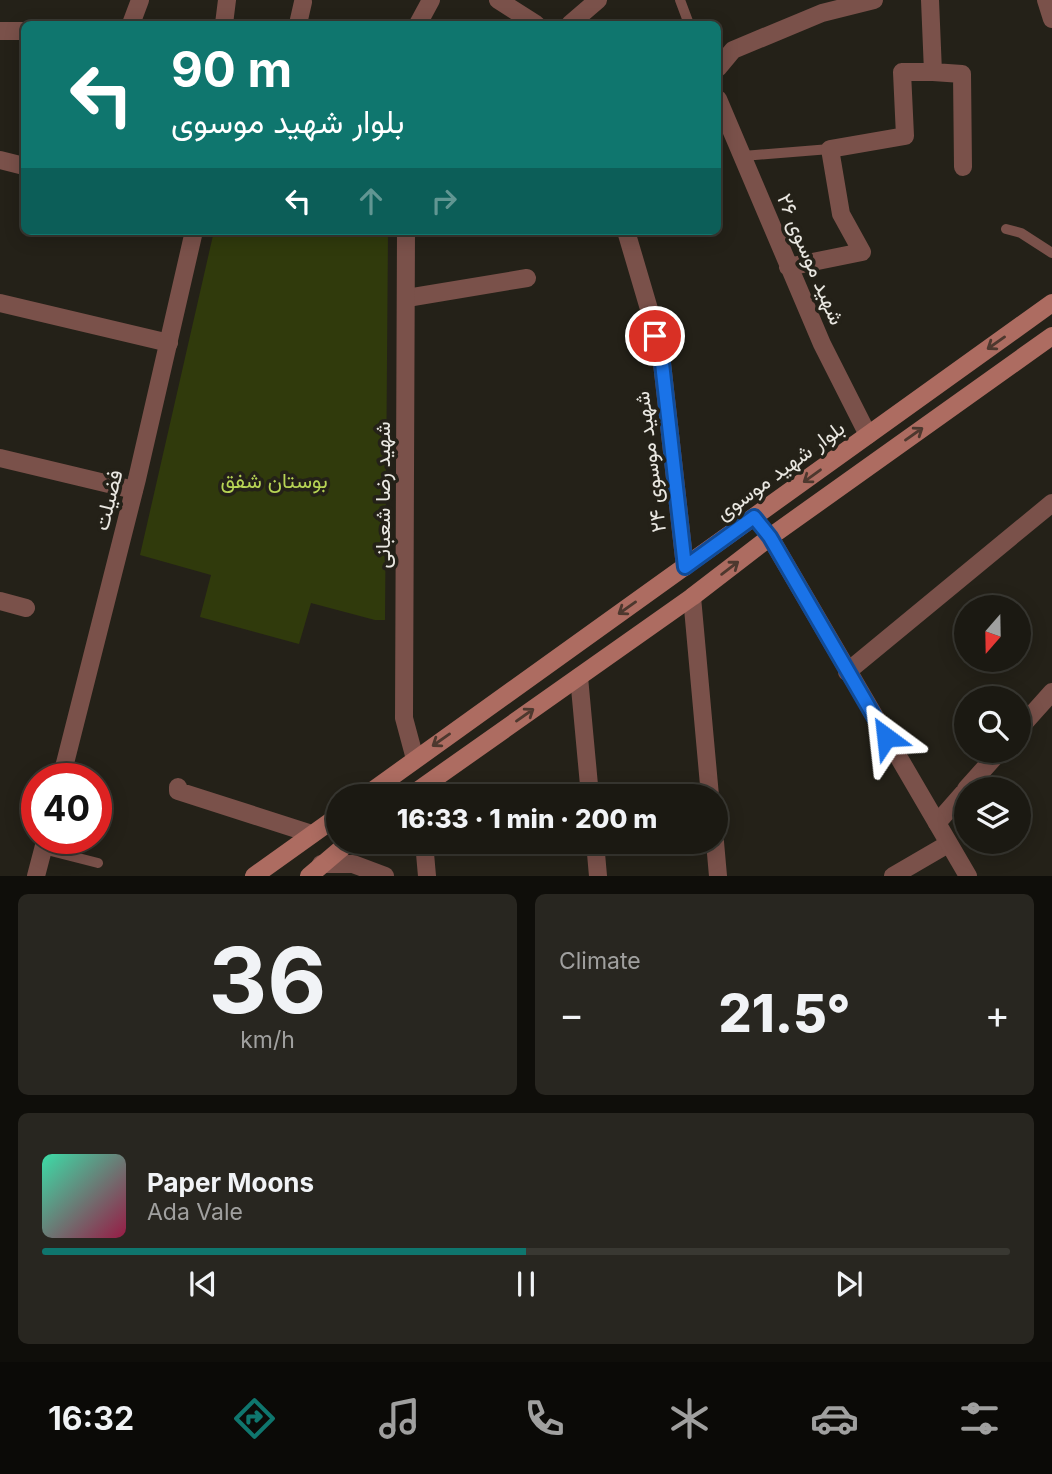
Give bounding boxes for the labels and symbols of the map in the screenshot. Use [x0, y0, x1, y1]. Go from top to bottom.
street label: شهید موسوی ۲۶ [771, 190, 850, 329]
pin [625, 306, 685, 366]
one-way arrow [987, 336, 1006, 350]
street label: شهید موسوی ۲۴ [629, 390, 672, 534]
street label: بلوار شهید موسوی [711, 415, 850, 526]
street label: شهید رضا شعبانی [370, 421, 396, 569]
one-way arrow [904, 427, 923, 441]
street label: فضیلت [88, 467, 128, 533]
park label: بوستان شفق [220, 468, 328, 494]
one-way arrow [803, 468, 822, 483]
one-way arrow [720, 560, 739, 575]
north arrow [954, 595, 1031, 672]
one-way arrow [618, 601, 637, 615]
position arrow [849, 700, 923, 774]
one-way arrow [515, 708, 534, 722]
one-way arrow [432, 733, 451, 747]
speed limit sign: 40 [21, 763, 112, 854]

